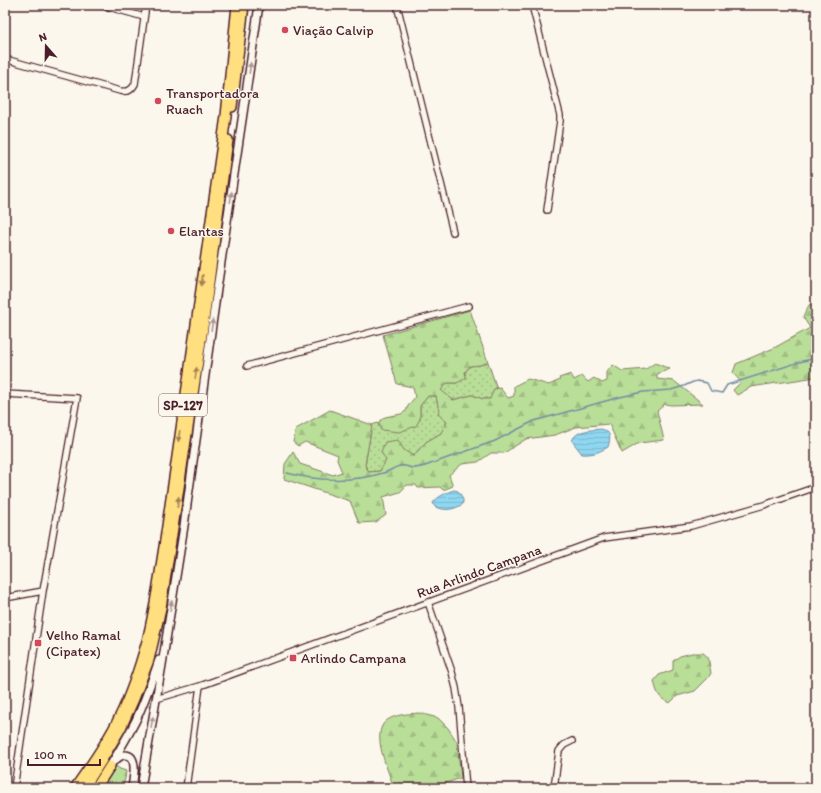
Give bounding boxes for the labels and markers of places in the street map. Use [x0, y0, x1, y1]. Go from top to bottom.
place label: Viação Calvip [293, 22, 374, 39]
marker: Viação Calvip [280, 25, 290, 35]
place label: Transportadora Ruach [166, 85, 259, 118]
marker: Transportadora Ruach [153, 96, 163, 106]
place label: Elantas [179, 223, 224, 240]
marker: Elantas [166, 226, 176, 236]
place label: Velho Ramal (Cipatex) [46, 627, 121, 660]
marker: Velho Ramal (Cipatex) [33, 638, 43, 648]
place label: Arlindo Campana [301, 650, 406, 667]
marker: Arlindo Campana [288, 653, 298, 663]

